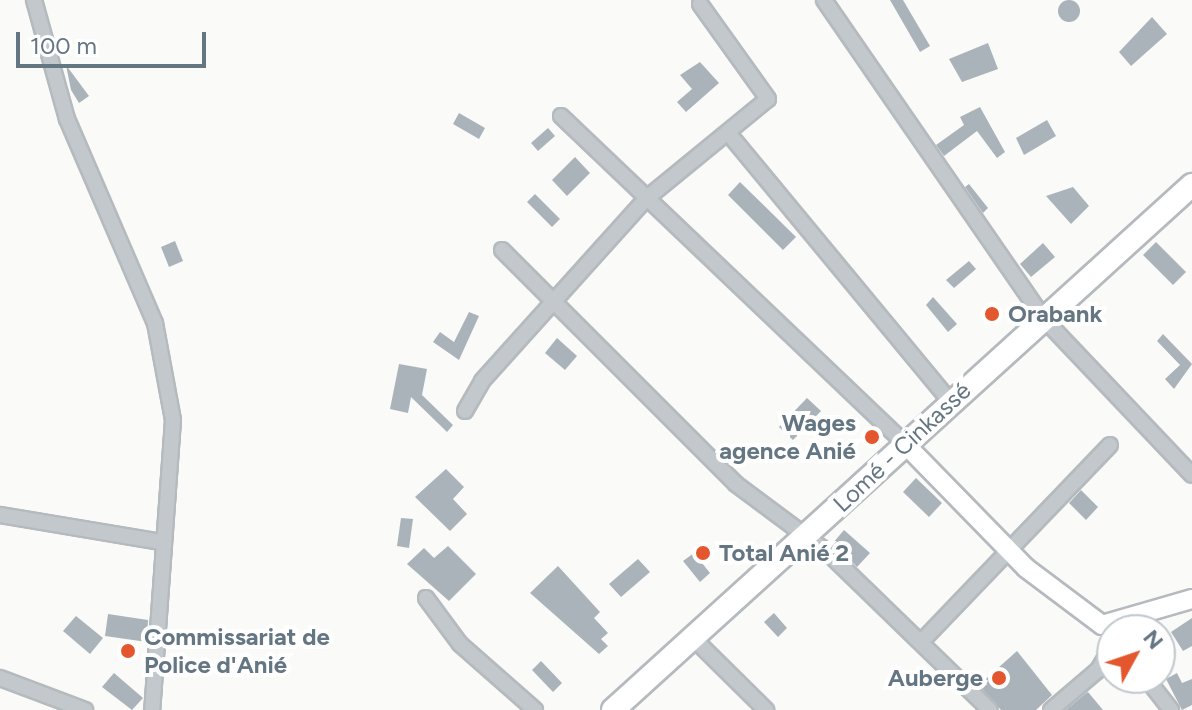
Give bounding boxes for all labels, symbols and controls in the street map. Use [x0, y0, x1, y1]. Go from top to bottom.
scale bar [20, 16, 210, 66]
text: 100 m [30, 31, 97, 60]
place label: Orabank [1008, 300, 1102, 328]
marker: Orabank [983, 305, 1001, 323]
street label: Lomé - Cinkassé [827, 376, 977, 518]
place label: Wages agence Anié [719, 409, 856, 465]
marker: Wages agence Anié [863, 428, 881, 446]
place label: Total Anié 2 [719, 539, 849, 567]
marker: Total Anié 2 [694, 544, 712, 562]
north arrow [1096, 614, 1176, 694]
place label: Commissariat de Police d'Anié [144, 623, 330, 679]
text: N [1137, 624, 1169, 655]
marker: Commissariat de Police d'Anié [119, 642, 137, 660]
place label: Auberge [888, 664, 983, 692]
marker: Auberge [990, 669, 1008, 687]

